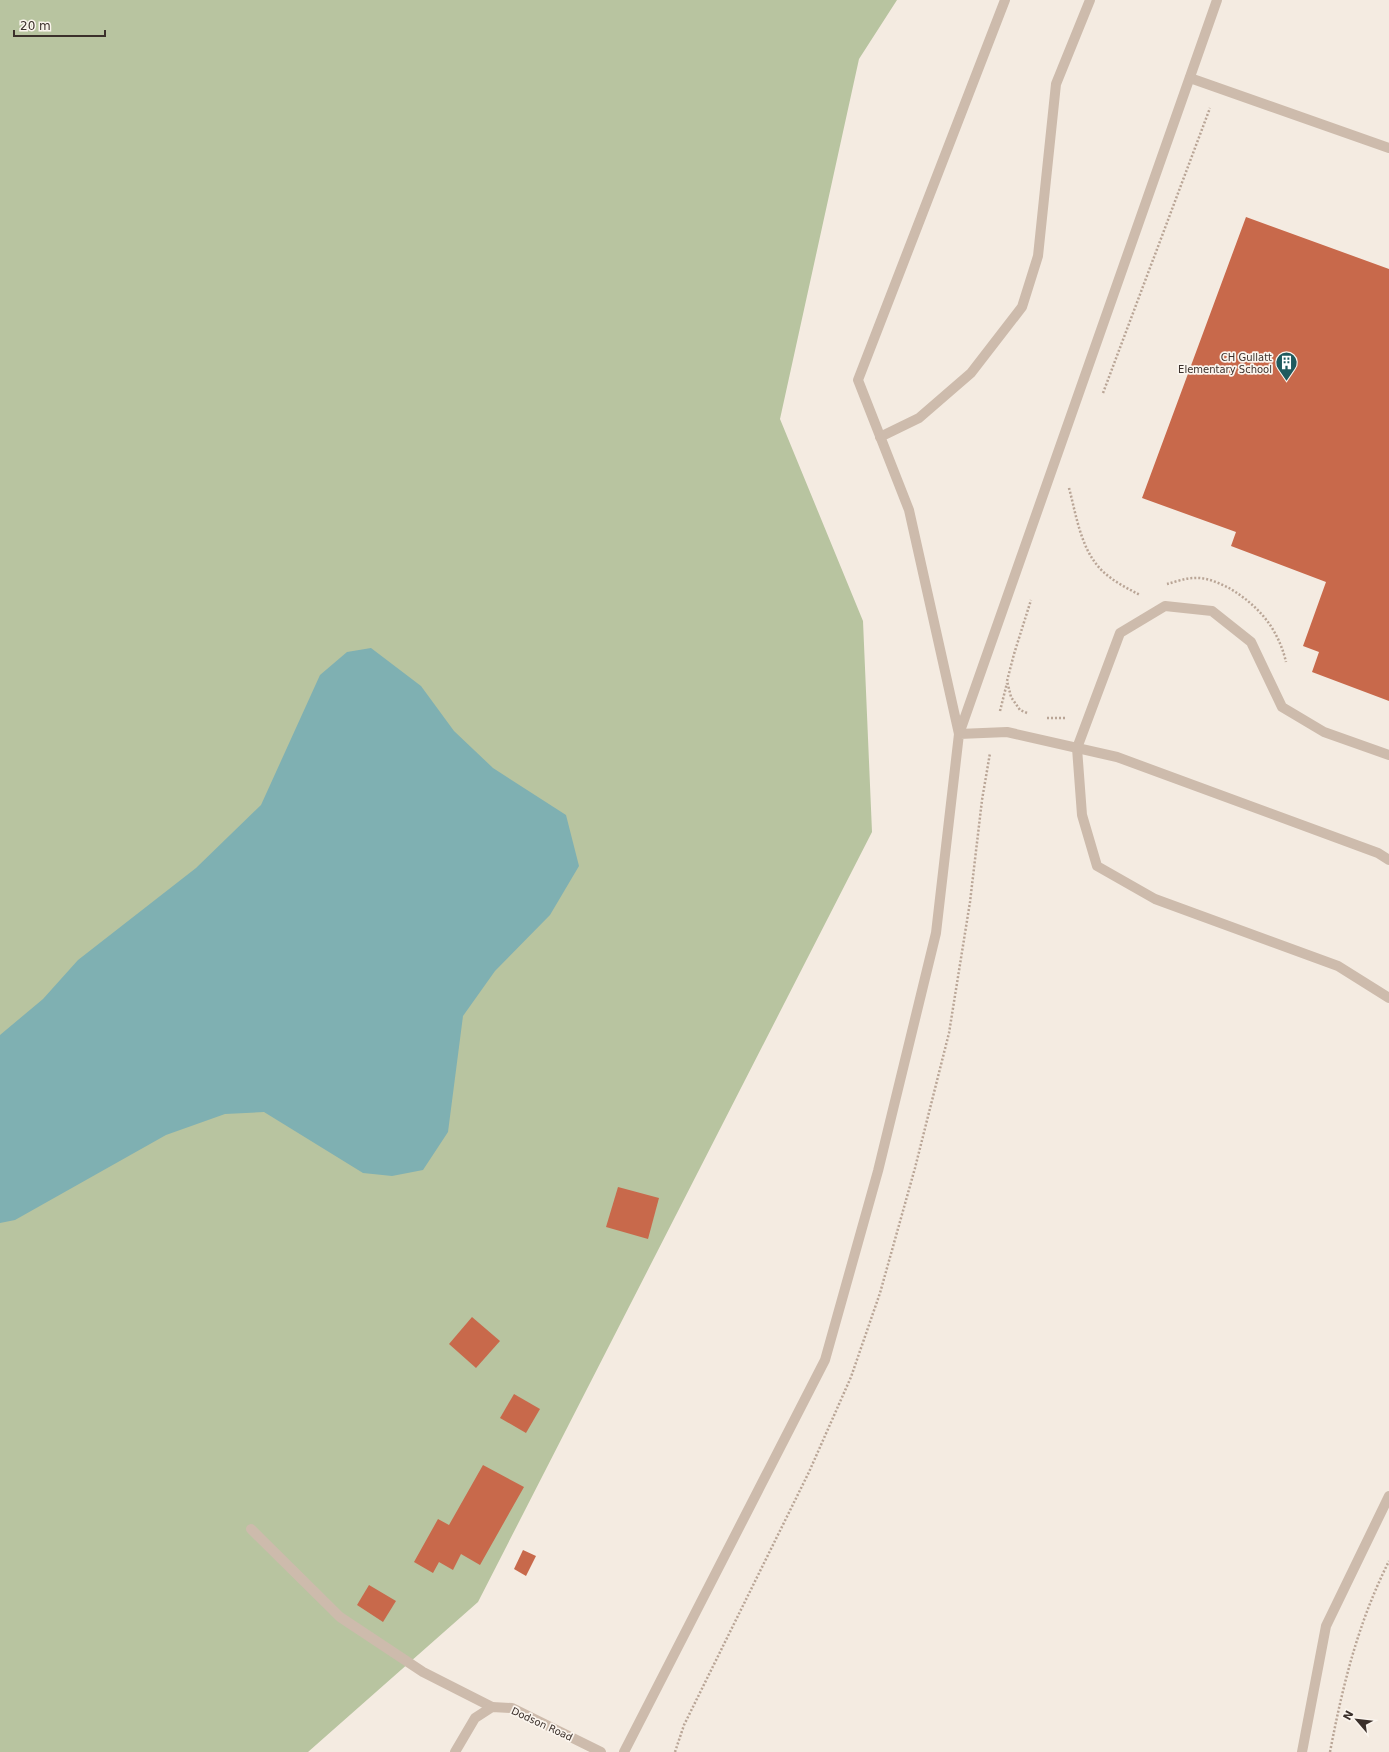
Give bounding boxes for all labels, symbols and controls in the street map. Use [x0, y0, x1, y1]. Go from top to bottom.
scale bar [14, 12, 105, 38]
text: 20 m [20, 19, 51, 33]
building icon: CH Gullatt Elementary School [1274, 350, 1300, 383]
place label: CH Gullatt Elementary School [1178, 352, 1272, 375]
north arrow [1337, 1700, 1377, 1740]
street label: Dodson Road [510, 1705, 574, 1743]
text: N [1341, 1708, 1357, 1723]

